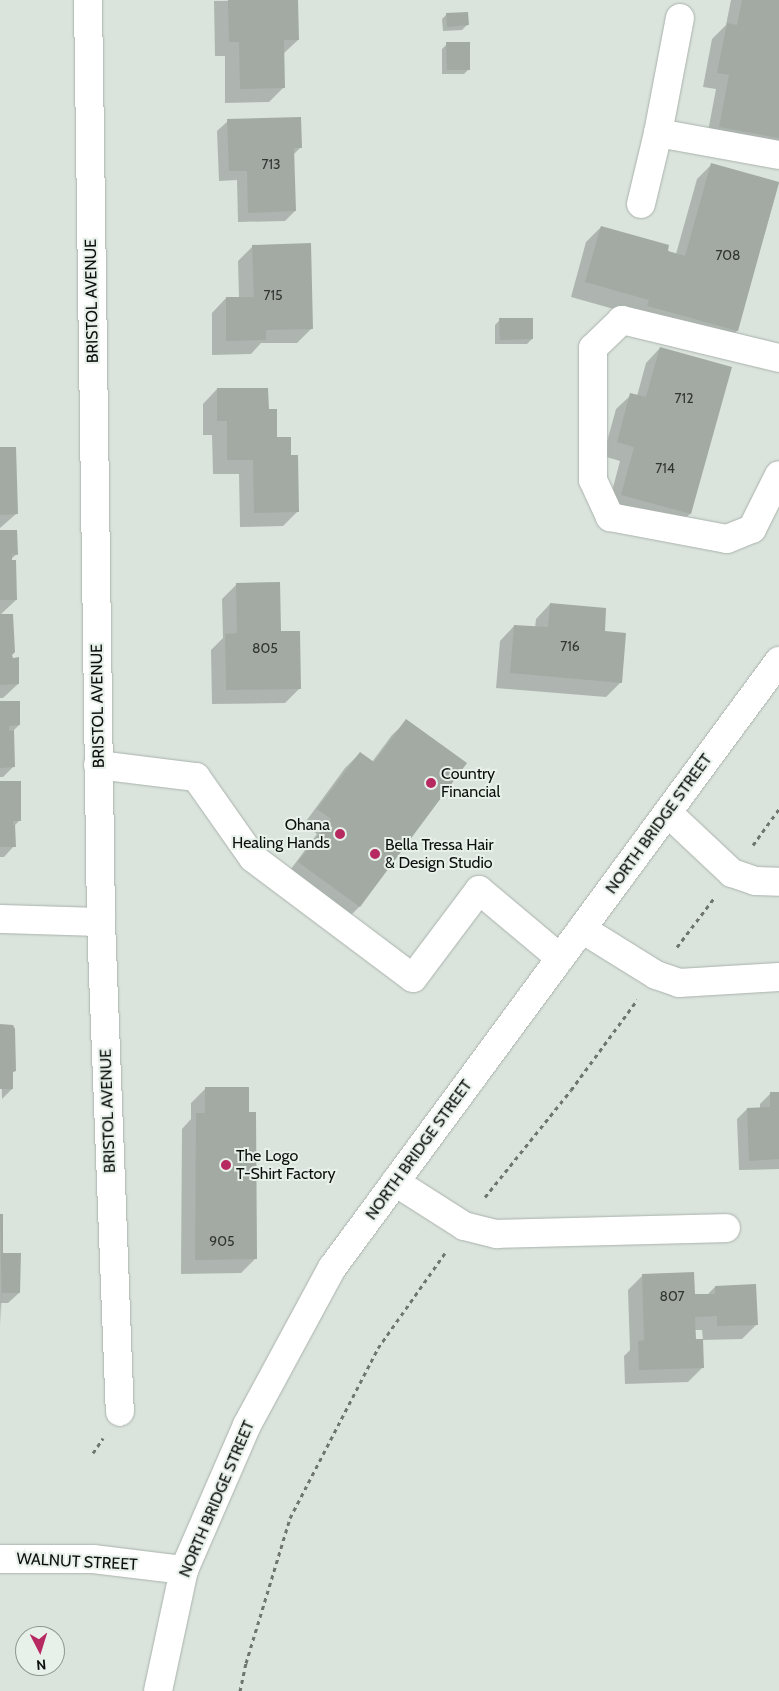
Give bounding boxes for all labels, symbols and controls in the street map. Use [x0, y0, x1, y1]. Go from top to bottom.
house number: 713 [261, 156, 281, 172]
street label: BRISTOL AVENUE [81, 239, 103, 363]
house number: 708 [715, 247, 741, 263]
house number: 715 [263, 287, 283, 303]
house number: 712 [675, 390, 693, 406]
house number: 714 [655, 460, 675, 476]
house number: 716 [560, 638, 580, 654]
house number: 805 [252, 640, 278, 656]
street label: BRISTOL AVENUE [87, 644, 109, 768]
street label: NORTH BRIDGE STREET [602, 750, 716, 898]
place label: Country Financial [441, 764, 500, 802]
marker: Country Financial [425, 777, 437, 789]
place label: Ohana Healing Hands [232, 815, 330, 853]
marker: Ohana Healing Hands [334, 828, 346, 840]
place label: Bella Tressa Hair & Design Studio [385, 835, 494, 873]
marker: Bella Tressa Hair & Design Studio [369, 848, 381, 860]
street label: BRISTOL AVENUE [96, 1049, 120, 1173]
street label: NORTH BRIDGE STREET [362, 1076, 476, 1224]
place label: The Logo T-Shirt Factory [236, 1146, 335, 1184]
marker: The Logo T-Shirt Factory [220, 1159, 232, 1171]
house number: 905 [209, 1233, 235, 1249]
house number: 807 [659, 1288, 685, 1304]
street label: NORTH BRIDGE STREET [175, 1418, 259, 1580]
street label: WALNUT STREET [16, 1549, 138, 1575]
north arrow [15, 1626, 65, 1676]
text: N [36, 1656, 47, 1674]

